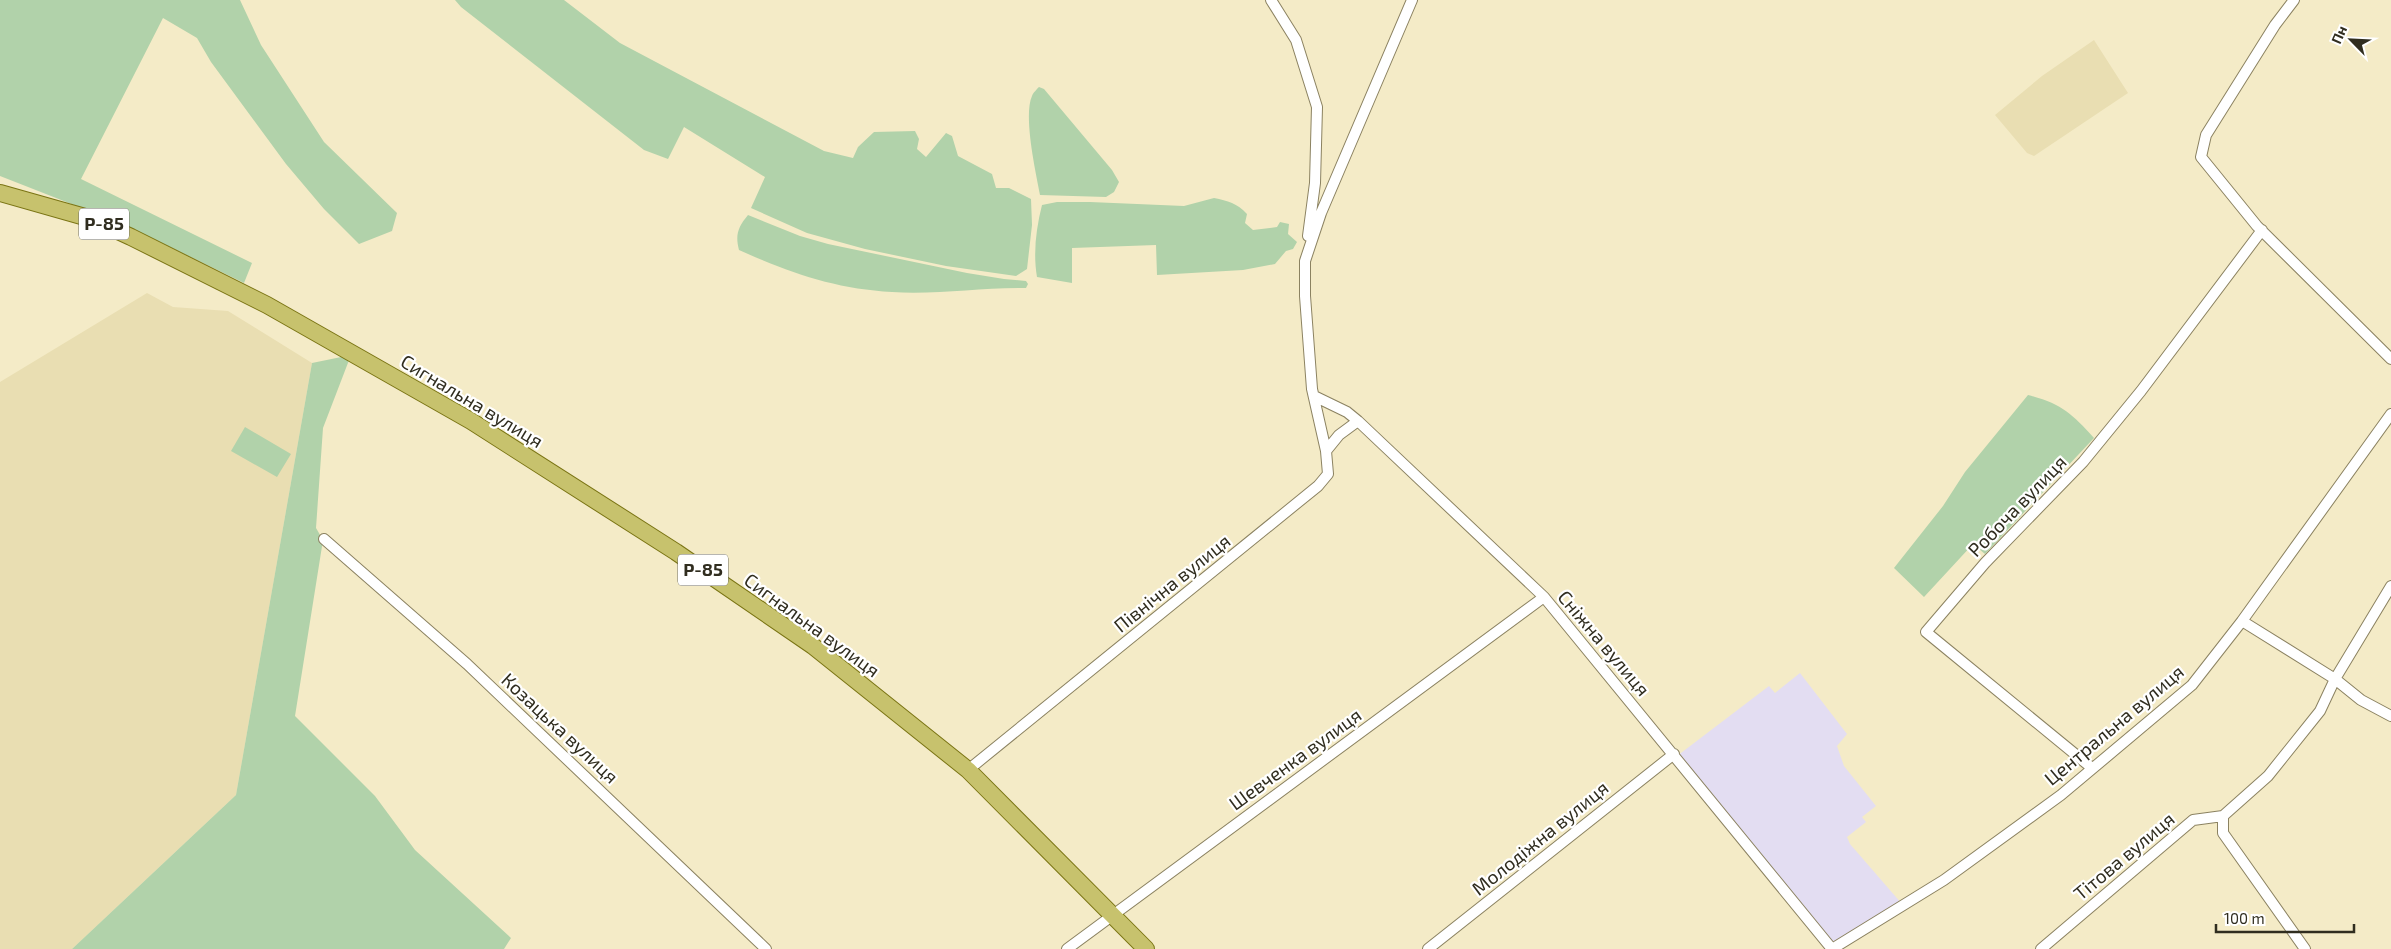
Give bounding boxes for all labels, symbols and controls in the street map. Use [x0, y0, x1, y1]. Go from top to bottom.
north arrow [2326, 15, 2376, 65]
text: Пн [2327, 23, 2350, 46]
road number: Р-85 [79, 208, 129, 240]
street label: Сигнальна вулиця [396, 349, 548, 453]
street label: Робоча вулиця [1963, 450, 2071, 562]
street label: Північна вулиця [1109, 529, 1235, 637]
road number: Р-85 [678, 554, 728, 586]
street label: Сигнальна вулиця [739, 568, 885, 682]
street label: Сніжна вулиця [1553, 585, 1655, 701]
street label: Центральна вулиця [2039, 660, 2189, 790]
street label: Козацька вулиця [497, 668, 623, 788]
street label: Шевченка вулиця [1224, 703, 1366, 815]
street label: Молодіжна вулиця [1467, 776, 1613, 900]
street label: Тітова вулиця [2069, 807, 2179, 905]
scale bar [2216, 902, 2354, 934]
text: 100 m [2224, 909, 2265, 927]

